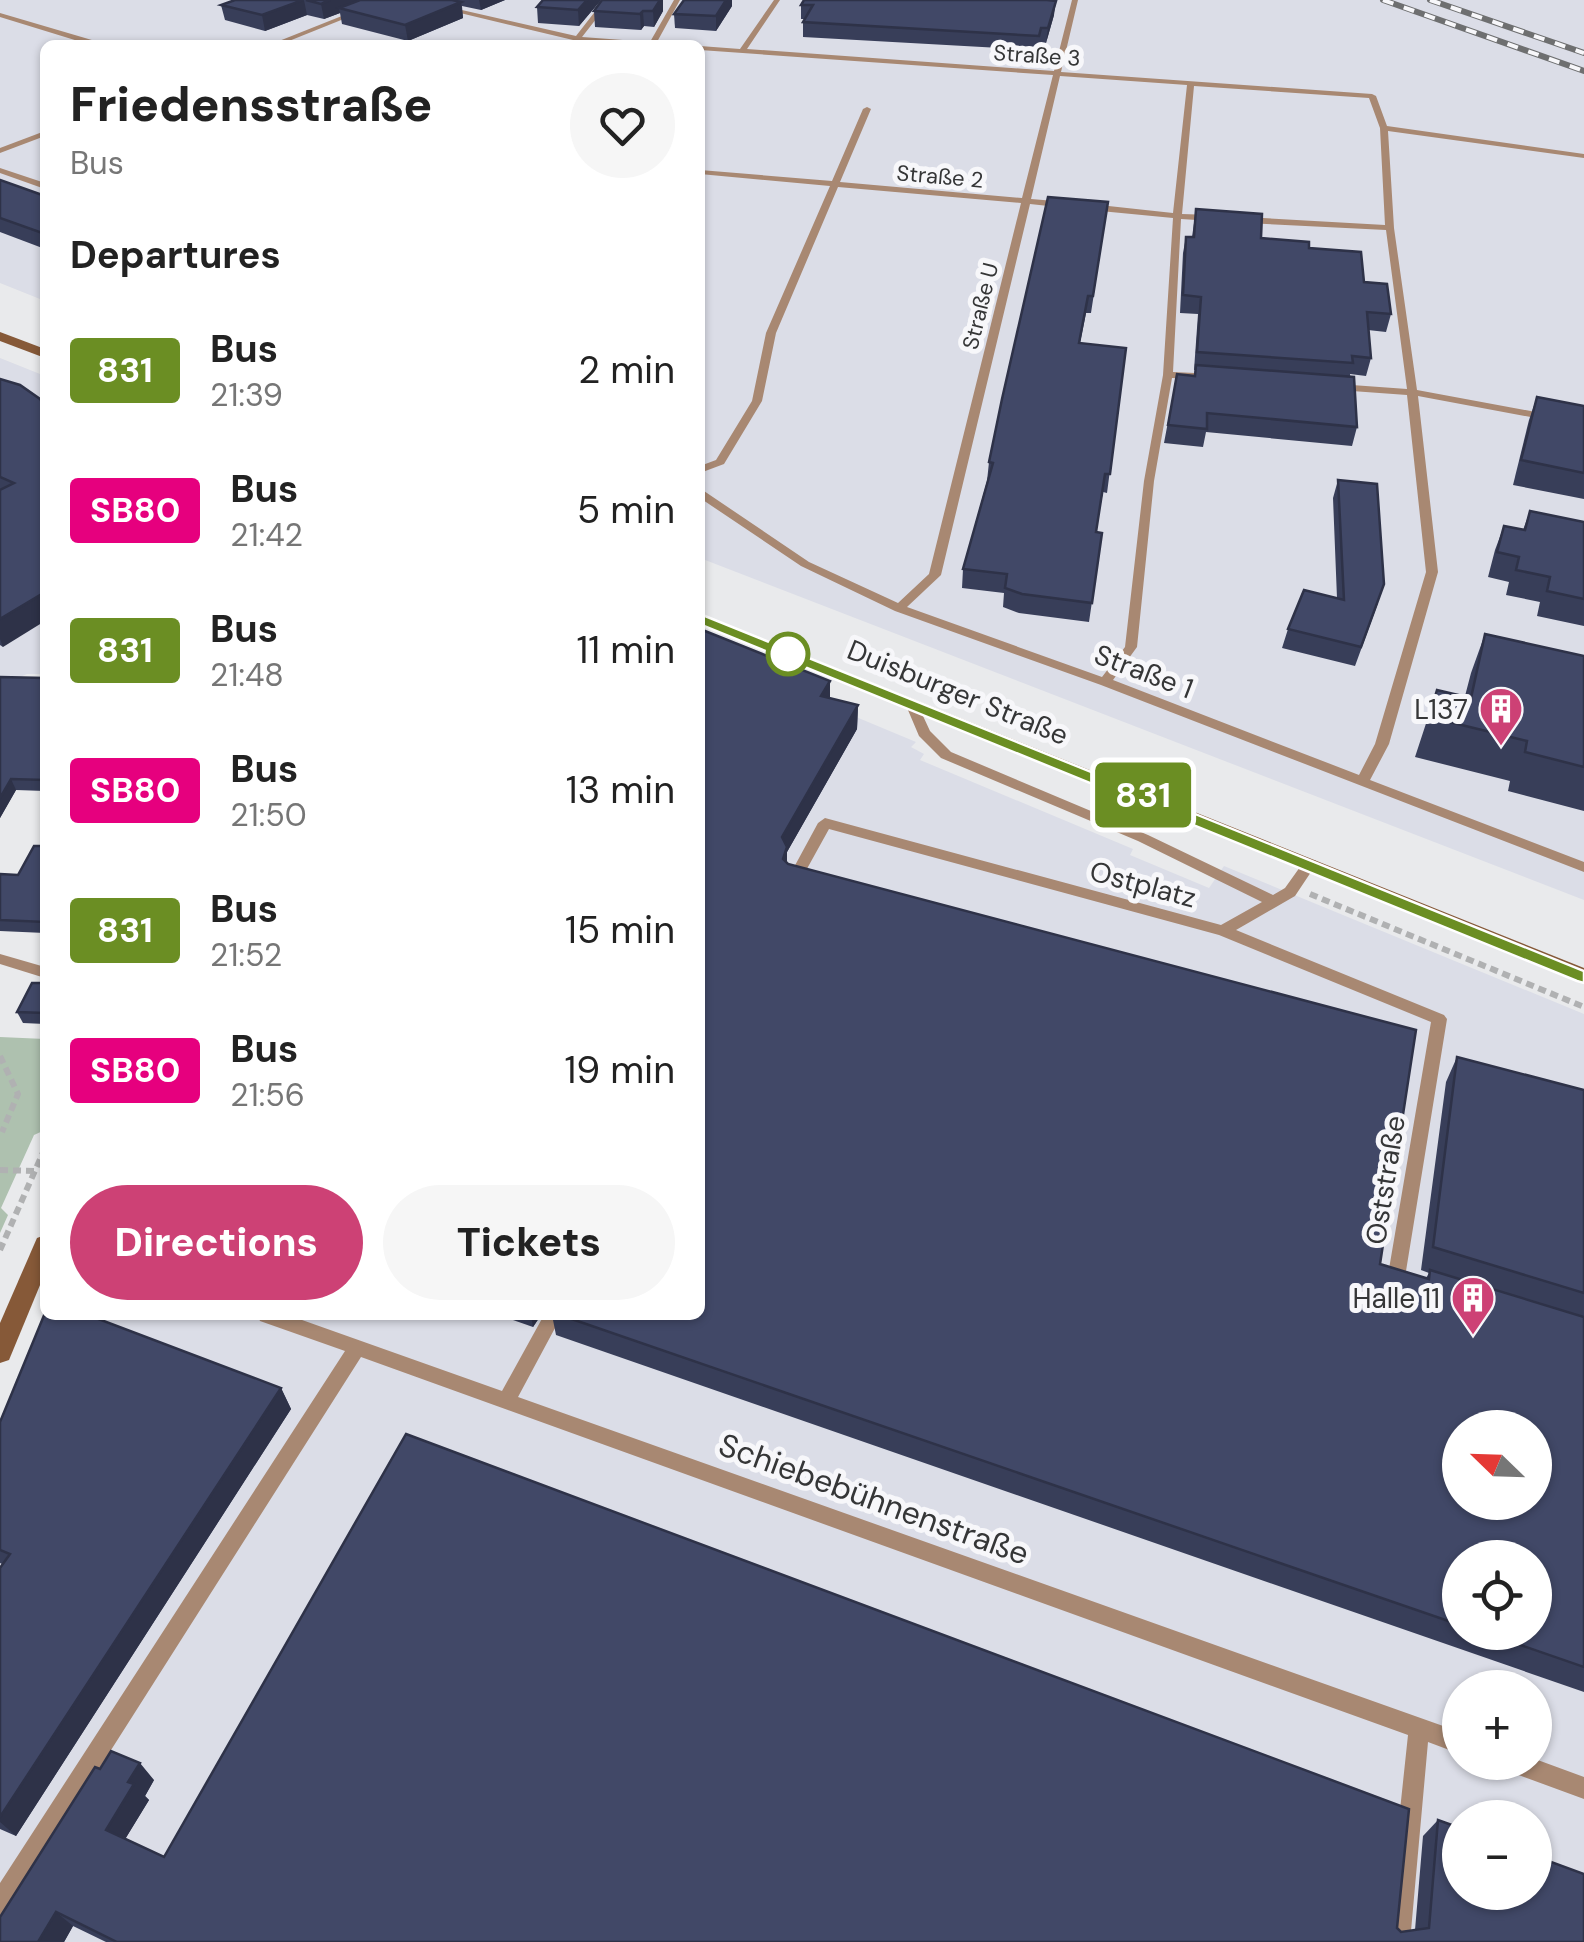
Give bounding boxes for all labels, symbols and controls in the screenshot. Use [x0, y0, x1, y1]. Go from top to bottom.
street label: Straße 3 [993, 38, 1081, 73]
text: Friedensstraße [70, 73, 432, 136]
button: heart [570, 73, 675, 178]
text: Bus [70, 142, 124, 184]
street label: Straße 2 [895, 158, 984, 195]
text: Departures [70, 230, 281, 280]
street label: Straße U [956, 260, 1005, 353]
text: Bus [210, 324, 278, 374]
text: 2 min [578, 345, 675, 395]
text: 831 [97, 347, 153, 393]
text: 21:39 [210, 374, 283, 416]
text: Bus [230, 464, 298, 514]
text: 5 min [577, 485, 675, 535]
text: SB80 [90, 487, 180, 533]
text: 21:42 [230, 514, 303, 556]
text: Bus [210, 604, 278, 654]
text: 11 min [576, 625, 675, 675]
text: 831 [97, 627, 153, 673]
street label: Duisburger Straße [842, 631, 1074, 754]
unlabelled marker [767, 633, 809, 675]
street label: Straße 1 [1089, 636, 1199, 707]
text: 21:48 [210, 654, 284, 696]
building icon: L137 [1478, 686, 1524, 747]
place label: L137 [1414, 691, 1468, 728]
text: Bus [230, 744, 298, 794]
line badge: 831 [1086, 762, 1200, 828]
text: 13 min [566, 765, 675, 815]
text: SB80 [90, 767, 180, 813]
text: 831 [1115, 772, 1171, 818]
text: 21:50 [230, 794, 307, 836]
street label: Ostplatz [1086, 853, 1200, 916]
text: Bus [210, 884, 278, 934]
text: 15 min [565, 905, 675, 955]
text: 831 [97, 907, 153, 953]
text: 21:52 [210, 934, 282, 976]
text: Bus [230, 1024, 298, 1074]
text: 19 min [564, 1045, 675, 1095]
text: SB80 [90, 1047, 180, 1093]
text: 21:56 [230, 1074, 305, 1116]
street label: Oststraße [1357, 1113, 1414, 1247]
button: Directions [70, 1185, 363, 1300]
button: Tickets [383, 1185, 675, 1300]
building icon: Halle 11 [1450, 1275, 1496, 1336]
place label: Halle 11 [1352, 1280, 1440, 1317]
north arrow [1442, 1410, 1552, 1520]
map controls [1442, 1410, 1552, 1910]
street label: Schiebebühnenstraße [713, 1423, 1035, 1575]
button: locate [1442, 1540, 1552, 1650]
button: + [1442, 1670, 1552, 1780]
button: − [1442, 1800, 1552, 1910]

